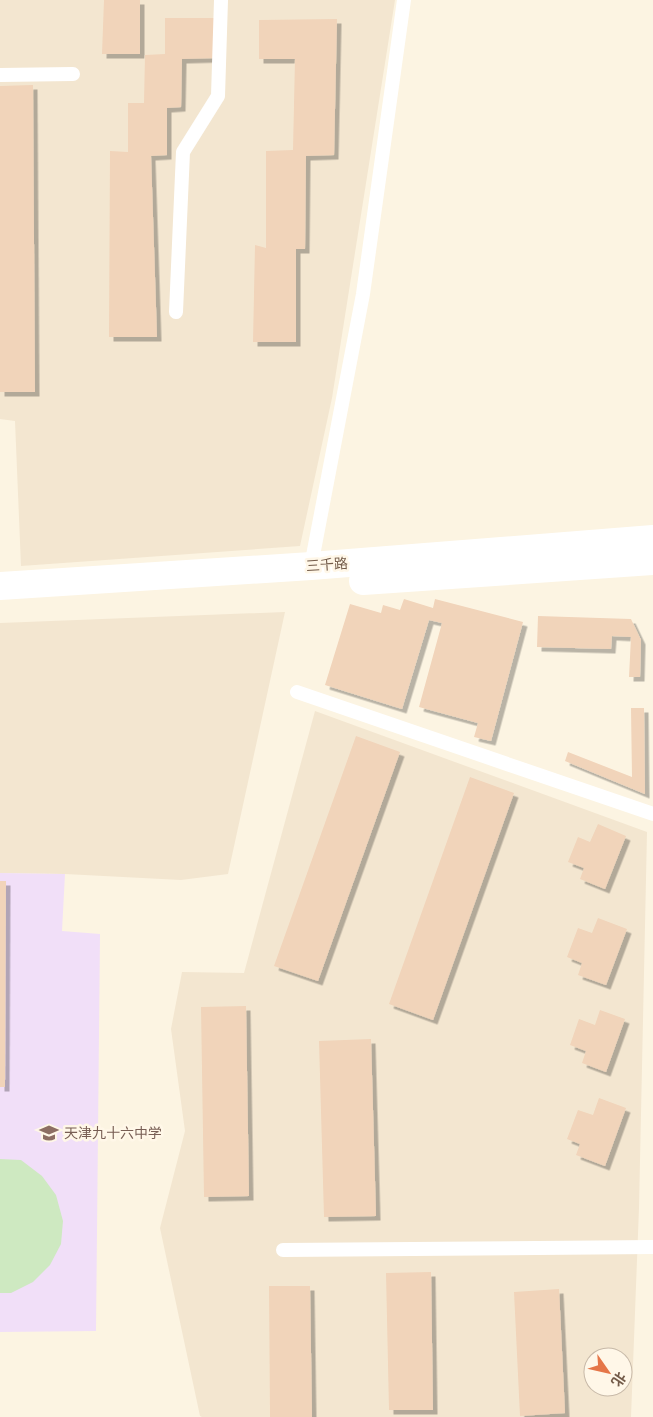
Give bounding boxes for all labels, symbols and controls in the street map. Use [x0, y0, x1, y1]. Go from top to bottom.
street label: 三千路 [305, 555, 349, 575]
school or university icon: 天津九十六中学 [38, 1122, 60, 1144]
place label: 天津九十六中学 [64, 1125, 162, 1142]
north arrow [583, 1347, 633, 1397]
text: 北 [607, 1368, 629, 1390]

